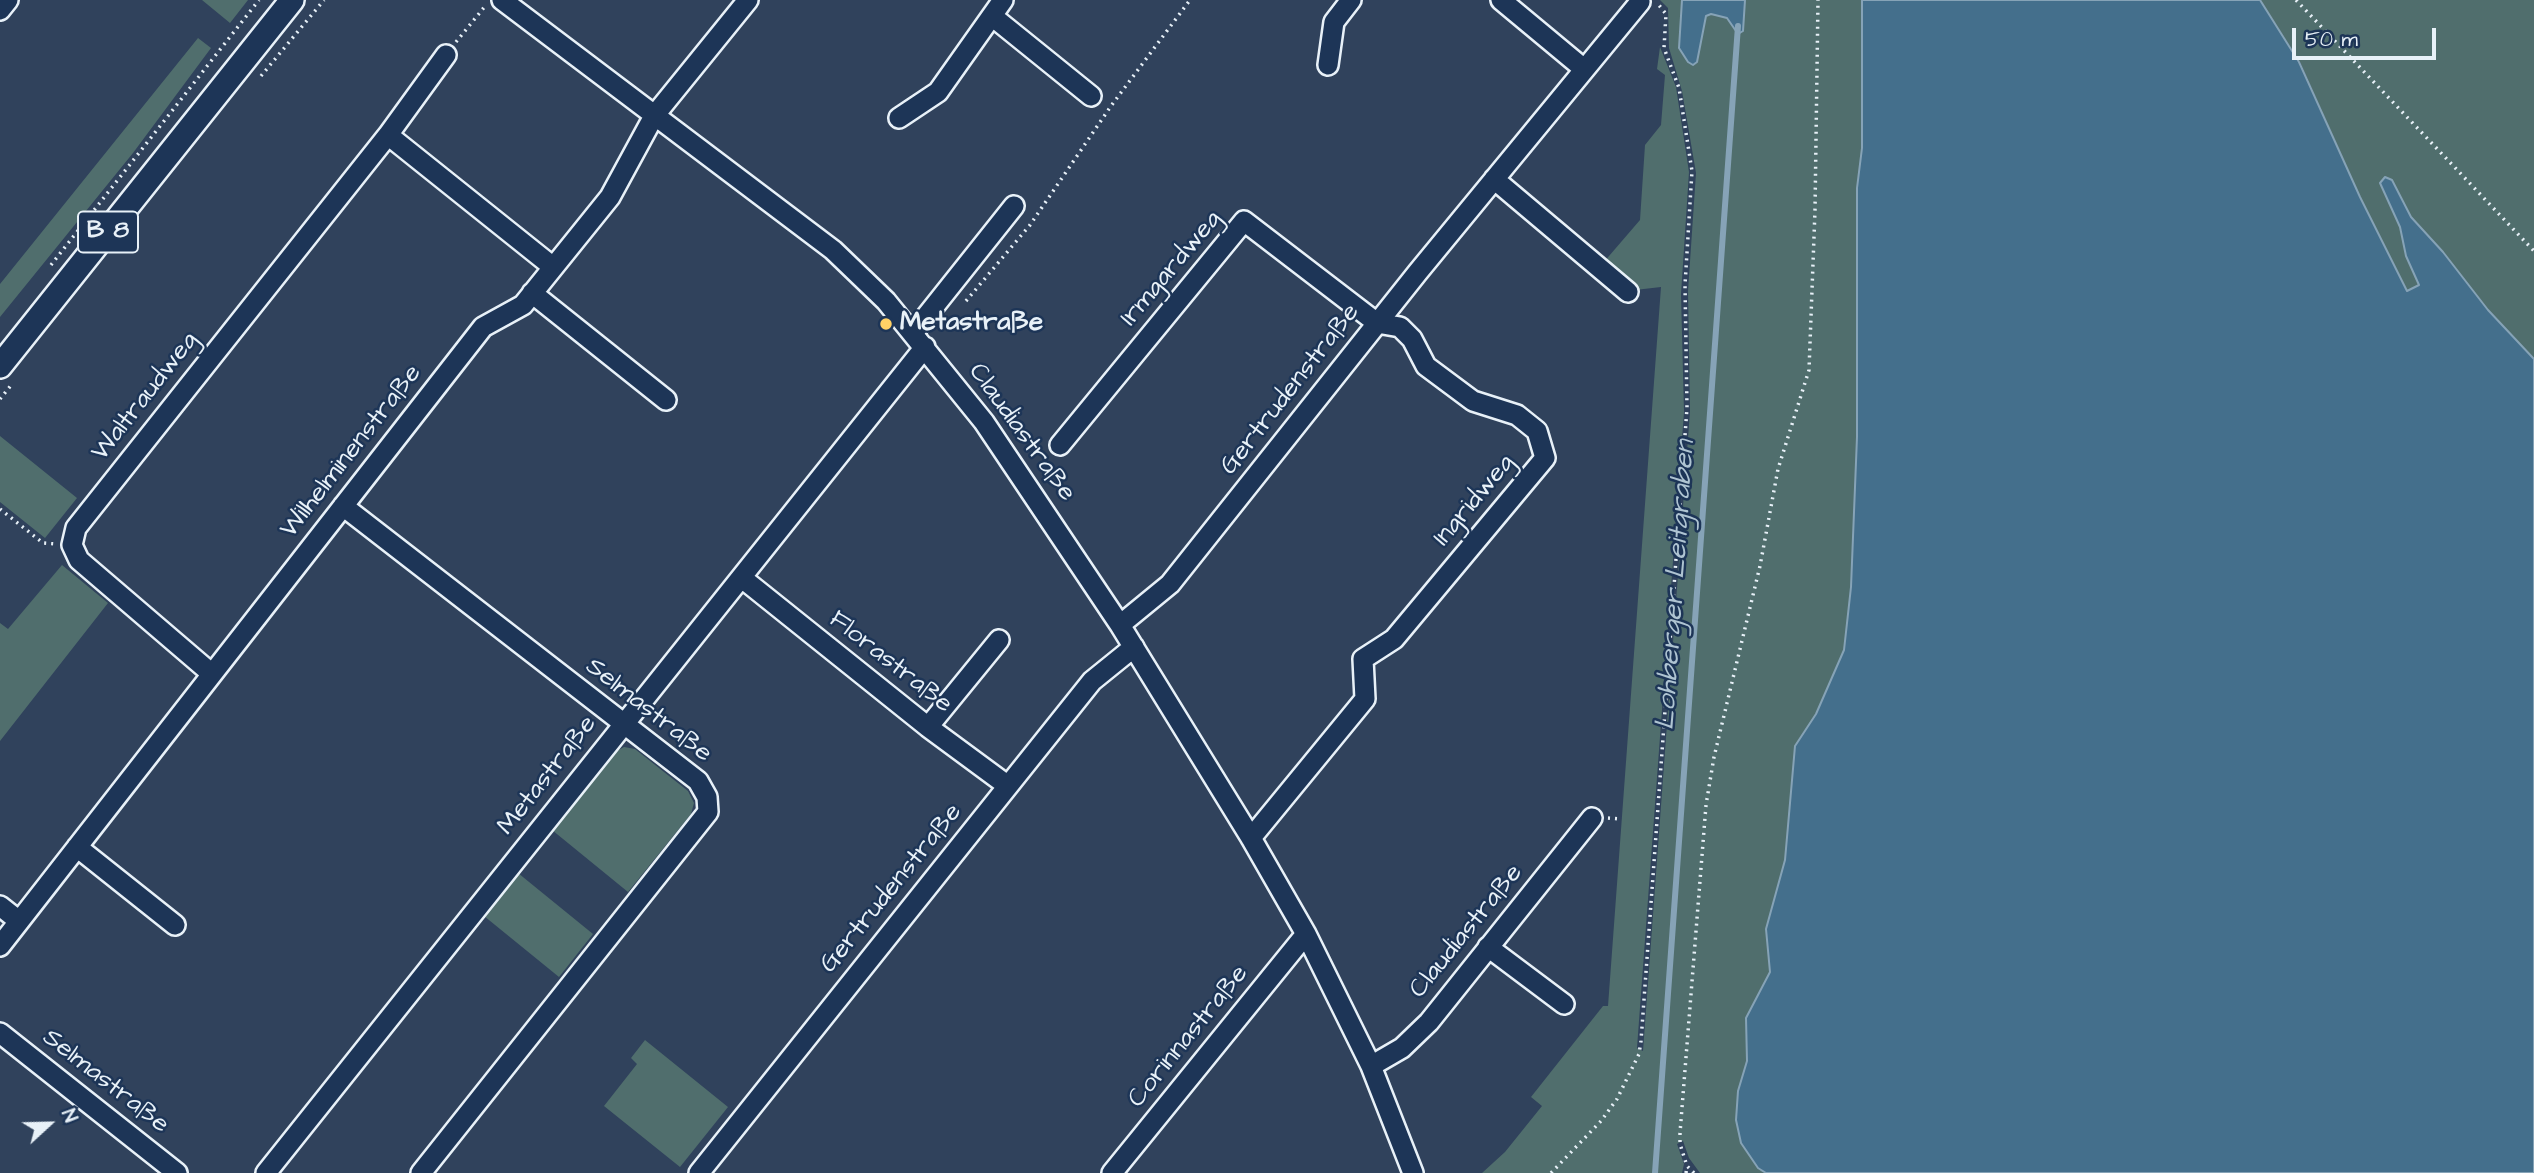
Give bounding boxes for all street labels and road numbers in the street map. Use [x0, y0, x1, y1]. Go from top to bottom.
street label: Irmgardweg [1115, 205, 1229, 333]
road number: B 8 [78, 212, 138, 253]
street label: Gertrudenstraße [1215, 298, 1367, 482]
street label: Waltraudweg [86, 326, 206, 468]
street label: Claudiastraße [960, 358, 1082, 508]
street label: Wilhelminenstraße [275, 359, 429, 545]
street label: Ingridweg [1428, 449, 1522, 553]
street label: Florastraße [822, 605, 958, 721]
street label: Selmastraße [579, 652, 717, 770]
street label: Metastraße [492, 710, 604, 842]
street label: Gertrudenstraße [814, 798, 970, 980]
street label: Claudiastraße [1404, 859, 1530, 1005]
street label: Corinnastraße [1122, 959, 1256, 1115]
street label: Selmastraße [36, 1023, 174, 1141]

